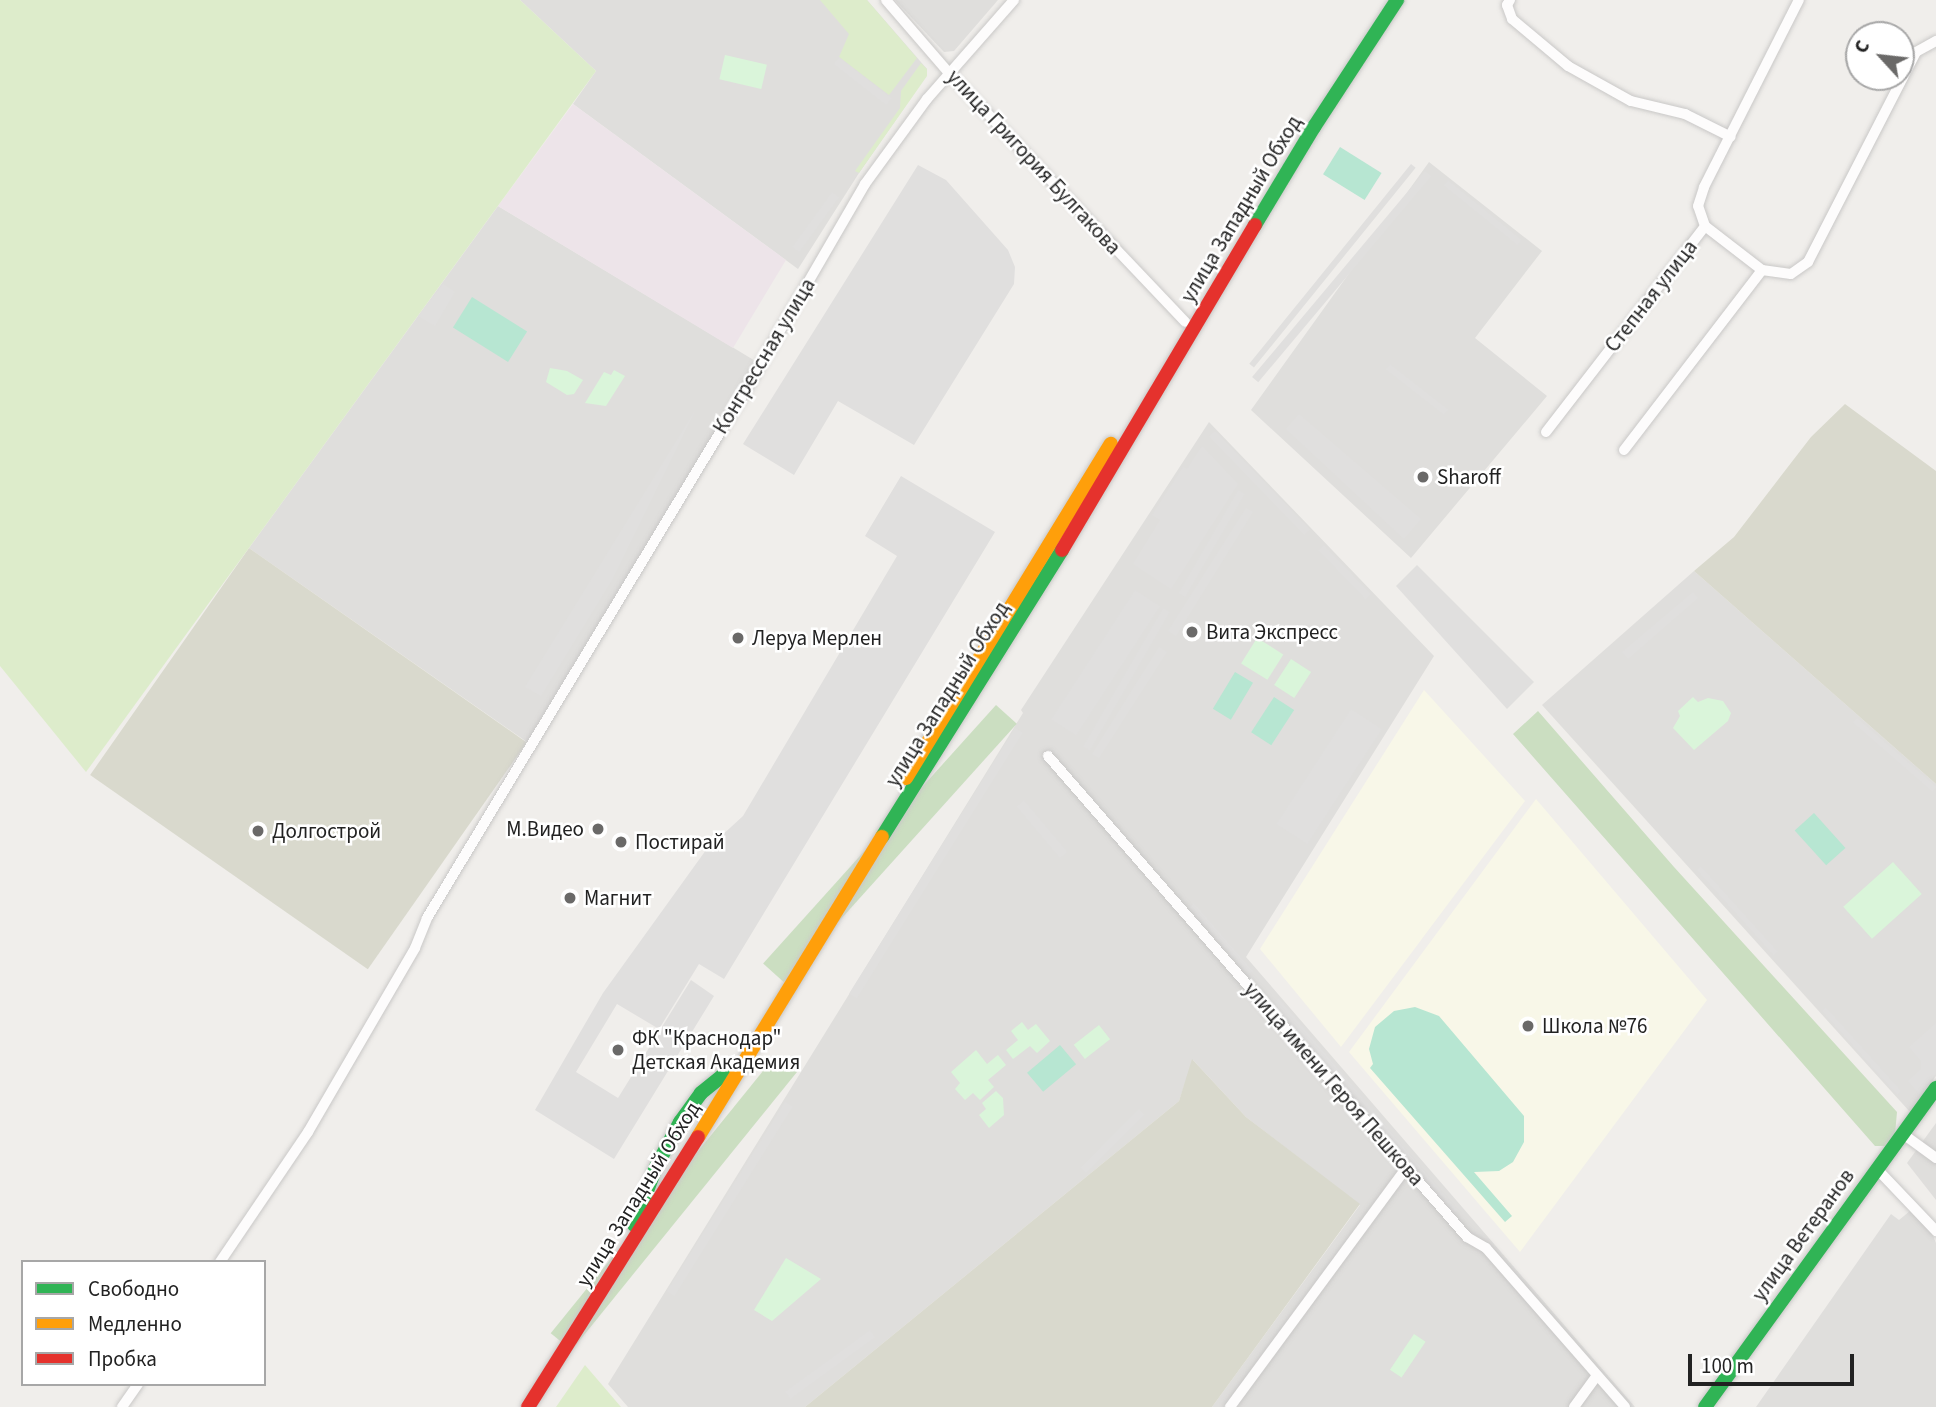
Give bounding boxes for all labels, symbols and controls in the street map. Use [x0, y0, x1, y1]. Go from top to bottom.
north arrow [1845, 21, 1915, 91]
text: С [1848, 36, 1877, 58]
street label: улица Григория Булгакова [942, 64, 1126, 260]
street label: улица Западный Обход [1175, 111, 1307, 307]
street label: Степная улица [1599, 235, 1703, 357]
street label: Конгрессная улица [708, 274, 820, 438]
place label: Sharoff [1437, 464, 1501, 490]
marker: Sharoff [1415, 469, 1431, 485]
street label: улица Западный Обход [880, 597, 1014, 791]
place label: Вита Экспресс [1206, 619, 1338, 645]
marker: Вита Экспресс [1184, 624, 1200, 640]
place label: Леруа Мерлен [752, 625, 882, 651]
marker: Леруа Мерлен [730, 630, 746, 646]
place label: М.Видео [506, 816, 584, 842]
place label: Долгострой [272, 818, 381, 844]
marker: М.Видео [590, 821, 606, 837]
marker: Долгострой [250, 823, 266, 839]
place label: Постирай [635, 829, 725, 855]
marker: Постирай [613, 834, 629, 850]
place label: Магнит [584, 885, 652, 911]
marker: Магнит [562, 890, 578, 906]
street label: улица имени Героя Пешкова [1239, 977, 1429, 1191]
place label: Школа №76 [1542, 1013, 1647, 1039]
marker: Школа №76 [1520, 1018, 1536, 1034]
place label: ФК "Краснодар" Детская Академия [632, 1025, 800, 1075]
marker: ФК "Краснодар" Детская Академия [610, 1042, 626, 1058]
street label: улица Западный Обход [571, 1097, 705, 1291]
street label: улица Ветеранов [1747, 1164, 1859, 1306]
legend [21, 1260, 266, 1386]
text: Свободно [88, 1274, 179, 1304]
text: Медленно [88, 1309, 182, 1339]
scale bar [1691, 1340, 1857, 1384]
text: Пробка [88, 1344, 157, 1374]
text: 100 m [1701, 1351, 1754, 1381]

